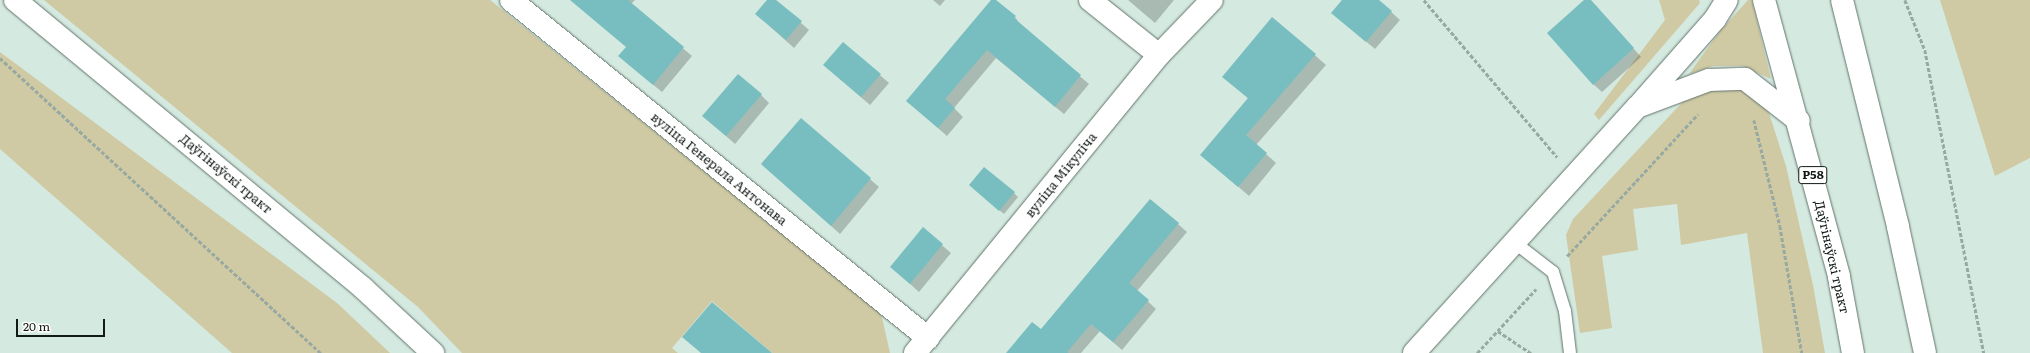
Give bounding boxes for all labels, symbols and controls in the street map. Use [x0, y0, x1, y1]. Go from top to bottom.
street label: вуліца Генерала Антонава [648, 109, 790, 229]
street label: вуліца Мікуліча [1022, 129, 1100, 221]
street label: Даўгінаўскі тракт [177, 131, 275, 217]
road number: Р58 [1798, 165, 1828, 185]
street label: Даўгінаўскі тракт [1811, 199, 1853, 315]
scale bar [18, 311, 107, 337]
text: 20 m [23, 317, 50, 335]

